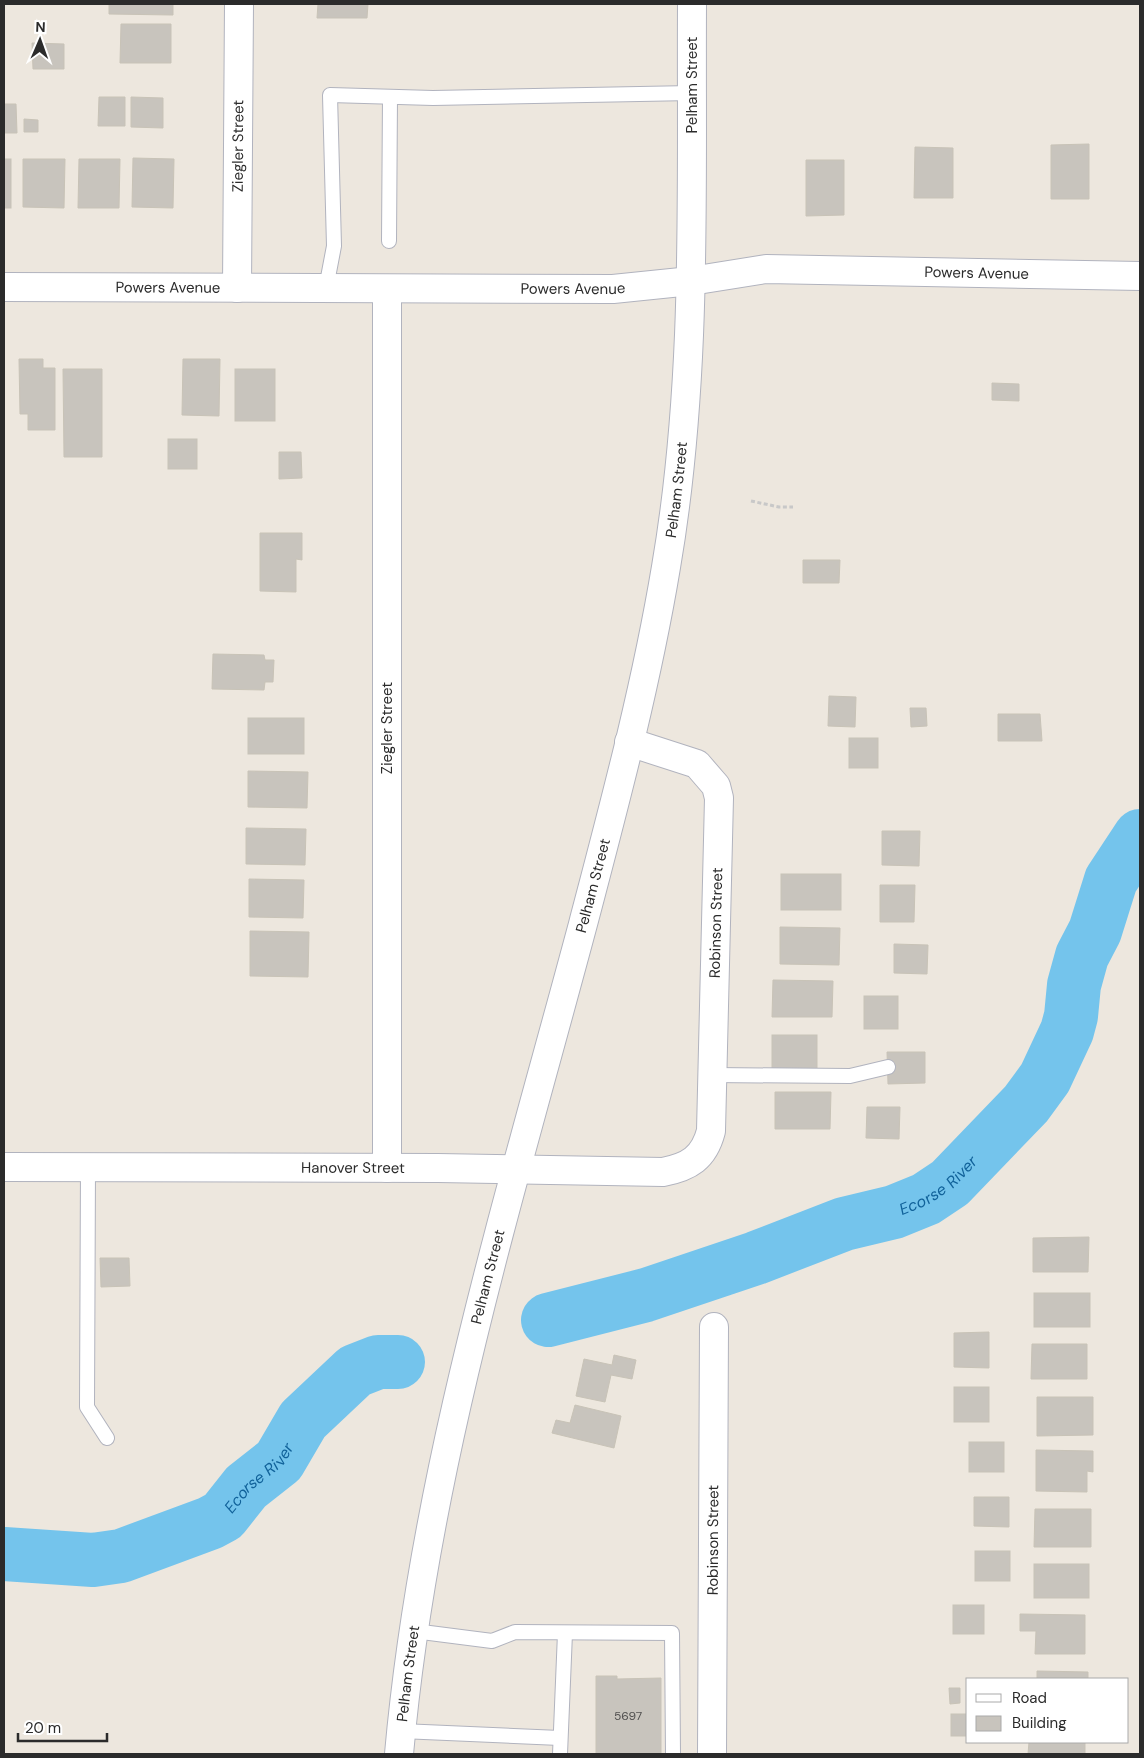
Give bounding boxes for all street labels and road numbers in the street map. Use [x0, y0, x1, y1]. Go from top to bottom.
street label: Pelham Street [682, 36, 702, 133]
street label: Ziegler Street [228, 100, 248, 192]
street label: Powers Avenue [924, 262, 1029, 284]
street label: Powers Avenue [116, 277, 220, 298]
street label: Powers Avenue [521, 278, 626, 299]
street label: Pelham Street [661, 441, 692, 539]
street label: Ziegler Street [377, 682, 397, 774]
street label: Pelham Street [571, 836, 615, 935]
street label: Robinson Street [705, 867, 727, 978]
street label: Hanover Street [301, 1158, 405, 1178]
street label: Pelham Street [466, 1227, 510, 1326]
street label: Robinson Street [703, 1485, 723, 1595]
street label: Pelham Street [392, 1624, 424, 1723]

